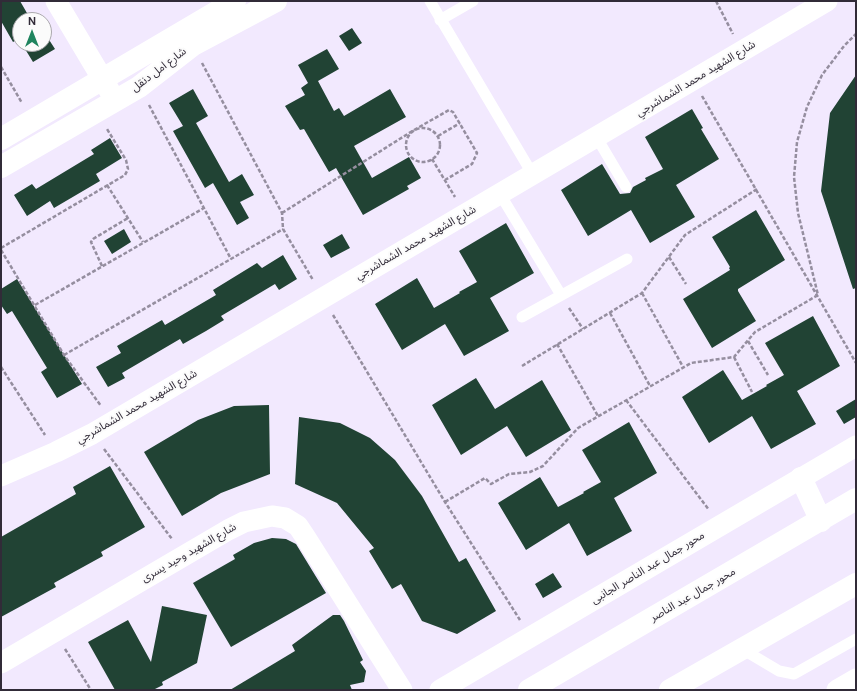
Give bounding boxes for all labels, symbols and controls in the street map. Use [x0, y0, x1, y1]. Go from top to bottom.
north arrow [12, 12, 52, 52]
text: N [28, 14, 36, 28]
street label: شارع الشهيد محمد الشماشرجي [634, 38, 758, 120]
street label: شارع امل دنقل [129, 45, 189, 95]
street label: شارع الشهيد محمد الشماشرجي [353, 203, 479, 283]
street label: شارع الشهيد محمد الشماشرجي [74, 367, 200, 447]
street label: شارع الشهيد وحيد يسرى [139, 520, 239, 586]
street label: محور جمال عبد الناصر الجانبى [589, 529, 707, 607]
street label: محور جمال عبد الناصر [648, 565, 738, 625]

